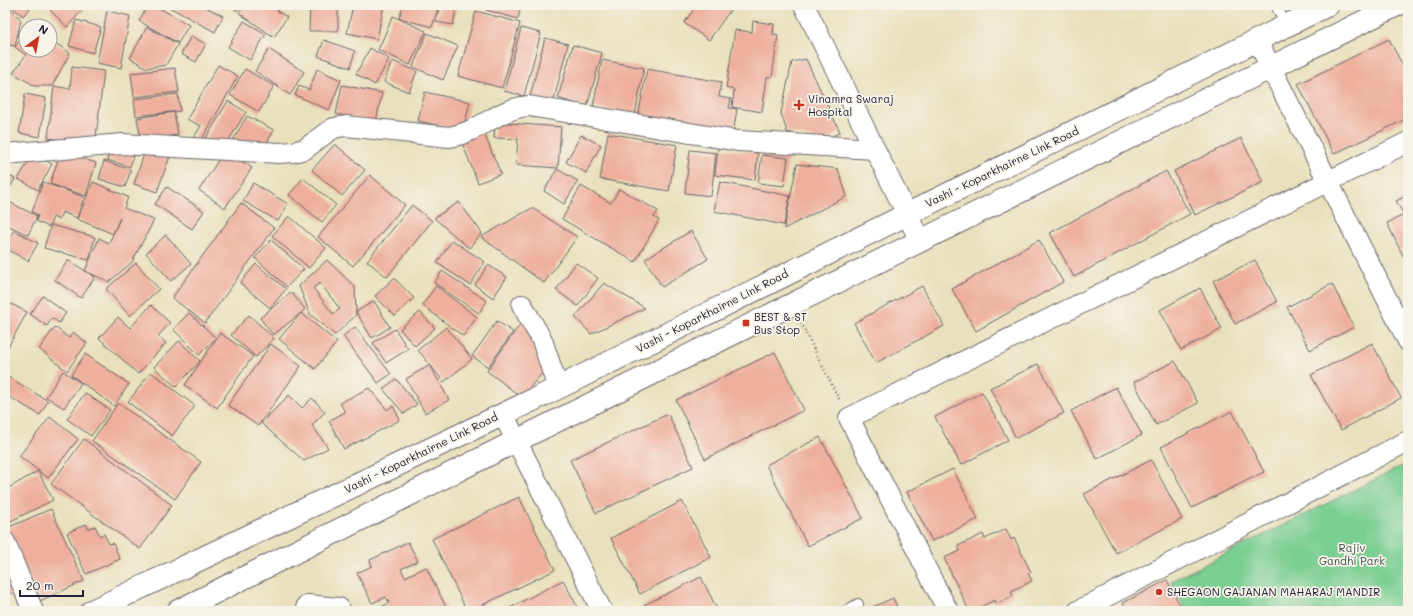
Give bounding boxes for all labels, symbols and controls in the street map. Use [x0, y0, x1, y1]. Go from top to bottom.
north arrow [18, 18, 58, 58]
text: N [36, 21, 51, 38]
place label: Vinamra Swaraj Hospital [808, 91, 894, 119]
marker: Vinamra Swaraj Hospital [793, 99, 805, 111]
street label: Vashi - Koparkhairne Link Road [922, 123, 1081, 210]
street label: Vashi - Koparkhairne Link Road [633, 265, 791, 356]
place label: BEST & ST Bus Stop [754, 309, 807, 337]
marker: BEST & ST Bus Stop [741, 318, 751, 328]
street label: Vashi - Koparkhairne Link Road [341, 409, 500, 496]
park label: Rajiv Gandhi Park [1319, 540, 1385, 568]
scale bar [20, 572, 83, 598]
text: 20 m [26, 577, 54, 593]
place label: SHEGAON GAJANAN MAHARAJ MANDIR [1167, 584, 1380, 599]
marker: SHEGAON GAJANAN MAHARAJ MANDIR [1154, 587, 1164, 597]

